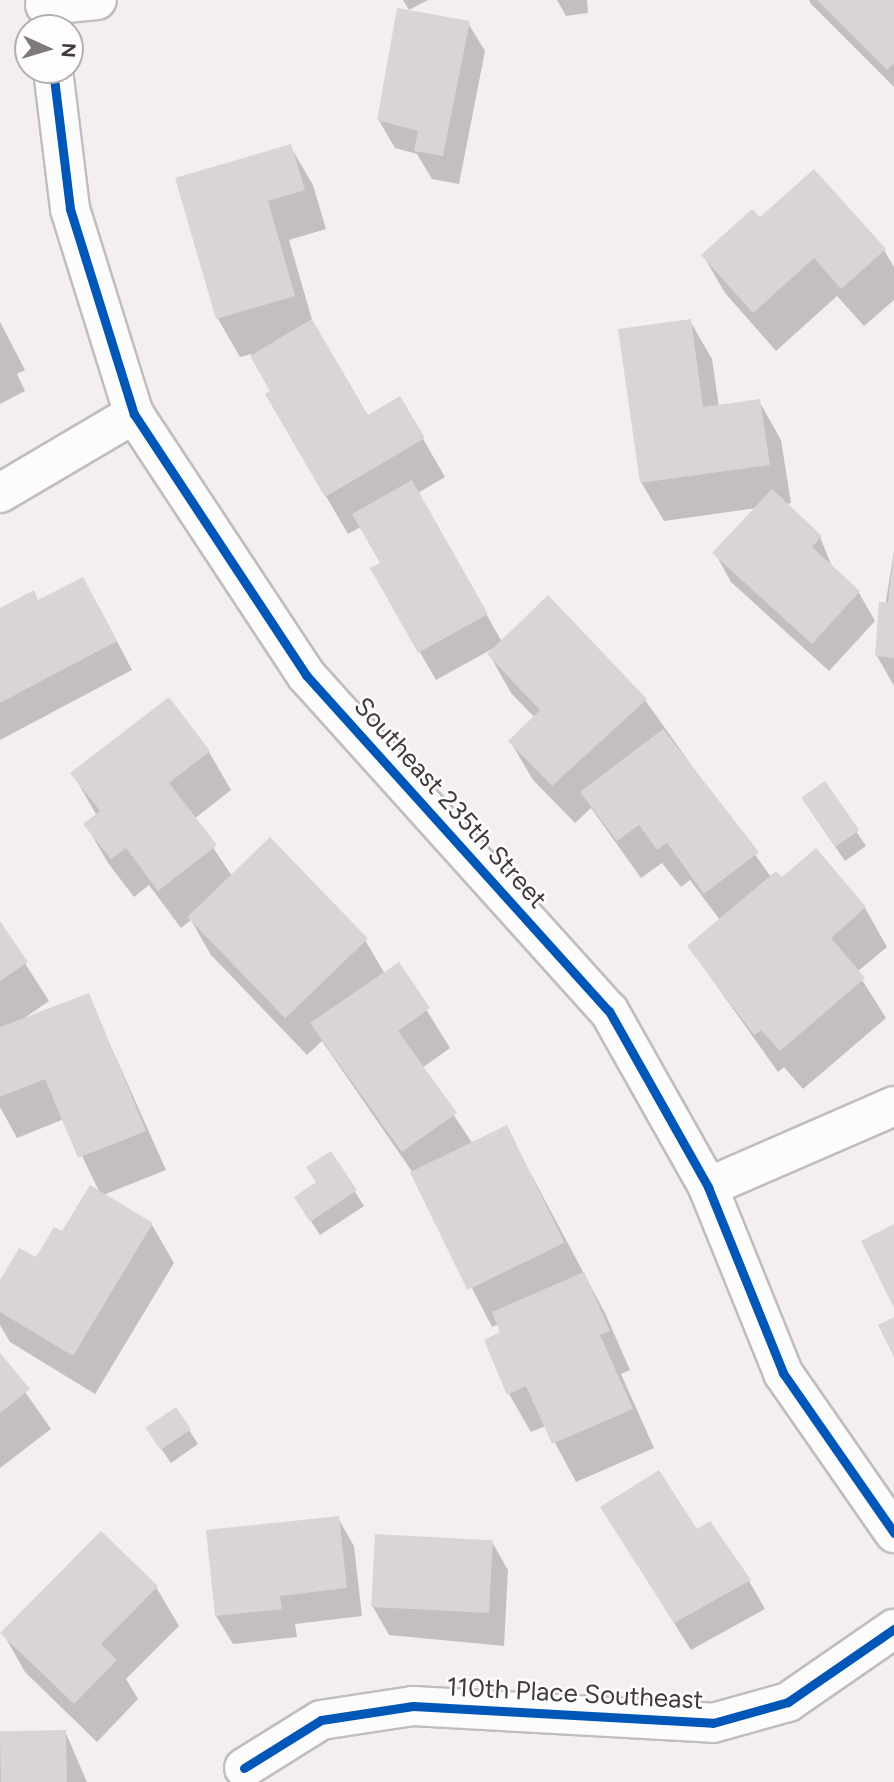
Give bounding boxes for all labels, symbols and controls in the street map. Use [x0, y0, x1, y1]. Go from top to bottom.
north arrow [14, 14, 84, 84]
text: N [56, 42, 80, 58]
street label: Southeast 235th Street [347, 691, 553, 915]
street label: 110th Place Southeast [446, 1672, 704, 1716]

